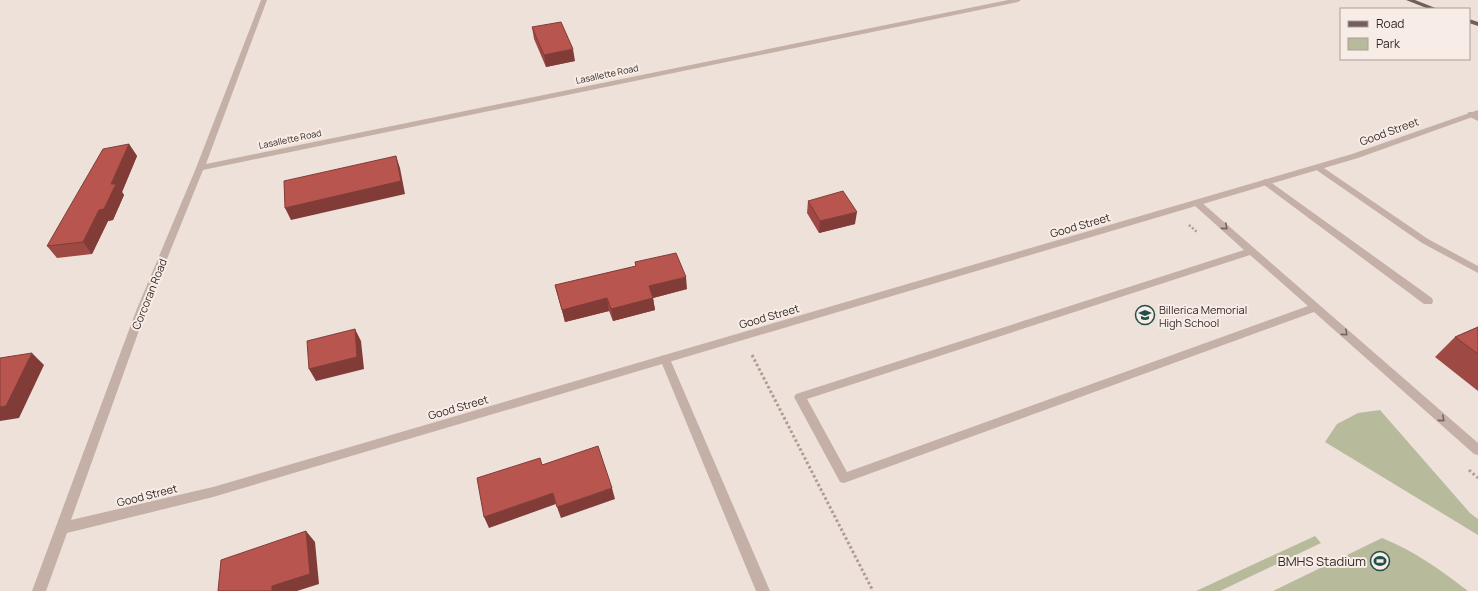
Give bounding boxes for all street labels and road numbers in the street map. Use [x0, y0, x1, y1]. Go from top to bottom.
street label: Lasallette Road [574, 61, 640, 87]
street label: Good Street [1357, 113, 1421, 149]
street label: Lasallette Road [257, 126, 323, 152]
street label: Good Street [1048, 209, 1112, 241]
street label: Corcoran Road [128, 256, 170, 332]
street label: Good Street [737, 300, 801, 332]
street label: Good Street [426, 391, 490, 423]
street label: Good Street [115, 480, 179, 510]

